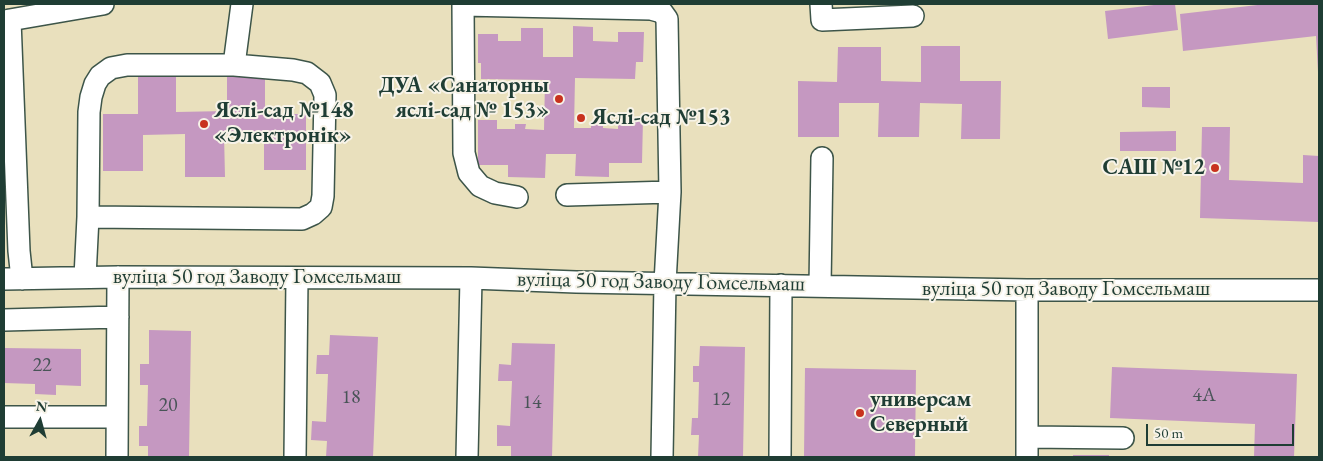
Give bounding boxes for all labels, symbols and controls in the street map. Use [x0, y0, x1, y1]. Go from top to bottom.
place label: ДУА «Санаторны яслі-сад № 153» [379, 73, 549, 124]
marker: ДУА «Санаторны яслі-сад № 153» [553, 93, 565, 105]
place label: Яслі-сад №148 «Электронік» [214, 98, 354, 150]
place label: Яслі-сад №153 [591, 105, 731, 131]
marker: Яслі-сад №153 [575, 112, 587, 124]
marker: Яслі-сад №148 «Электронік» [198, 118, 210, 130]
place label: САШ №12 [1103, 155, 1205, 181]
marker: САШ №12 [1209, 162, 1221, 174]
street label: вуліца 50 год Заводу Гомсельмаш [113, 264, 401, 290]
street label: вуліца 50 год Заводу Гомсельмаш [517, 266, 805, 298]
street label: вуліца 50 год Заводу Гомсельмаш [922, 276, 1210, 302]
house number: 22 [32, 354, 52, 378]
house number: 4А [1192, 384, 1216, 408]
house number: 18 [341, 386, 361, 410]
place label: универсам Северный [870, 387, 971, 438]
house number: 12 [711, 388, 731, 412]
house number: 14 [522, 391, 542, 415]
house number: 20 [158, 394, 178, 418]
north arrow [15, 396, 65, 446]
text: N [35, 396, 49, 416]
marker: универсам Северный [854, 407, 866, 419]
scale bar [1148, 414, 1296, 446]
text: 50 m [1154, 423, 1183, 442]

